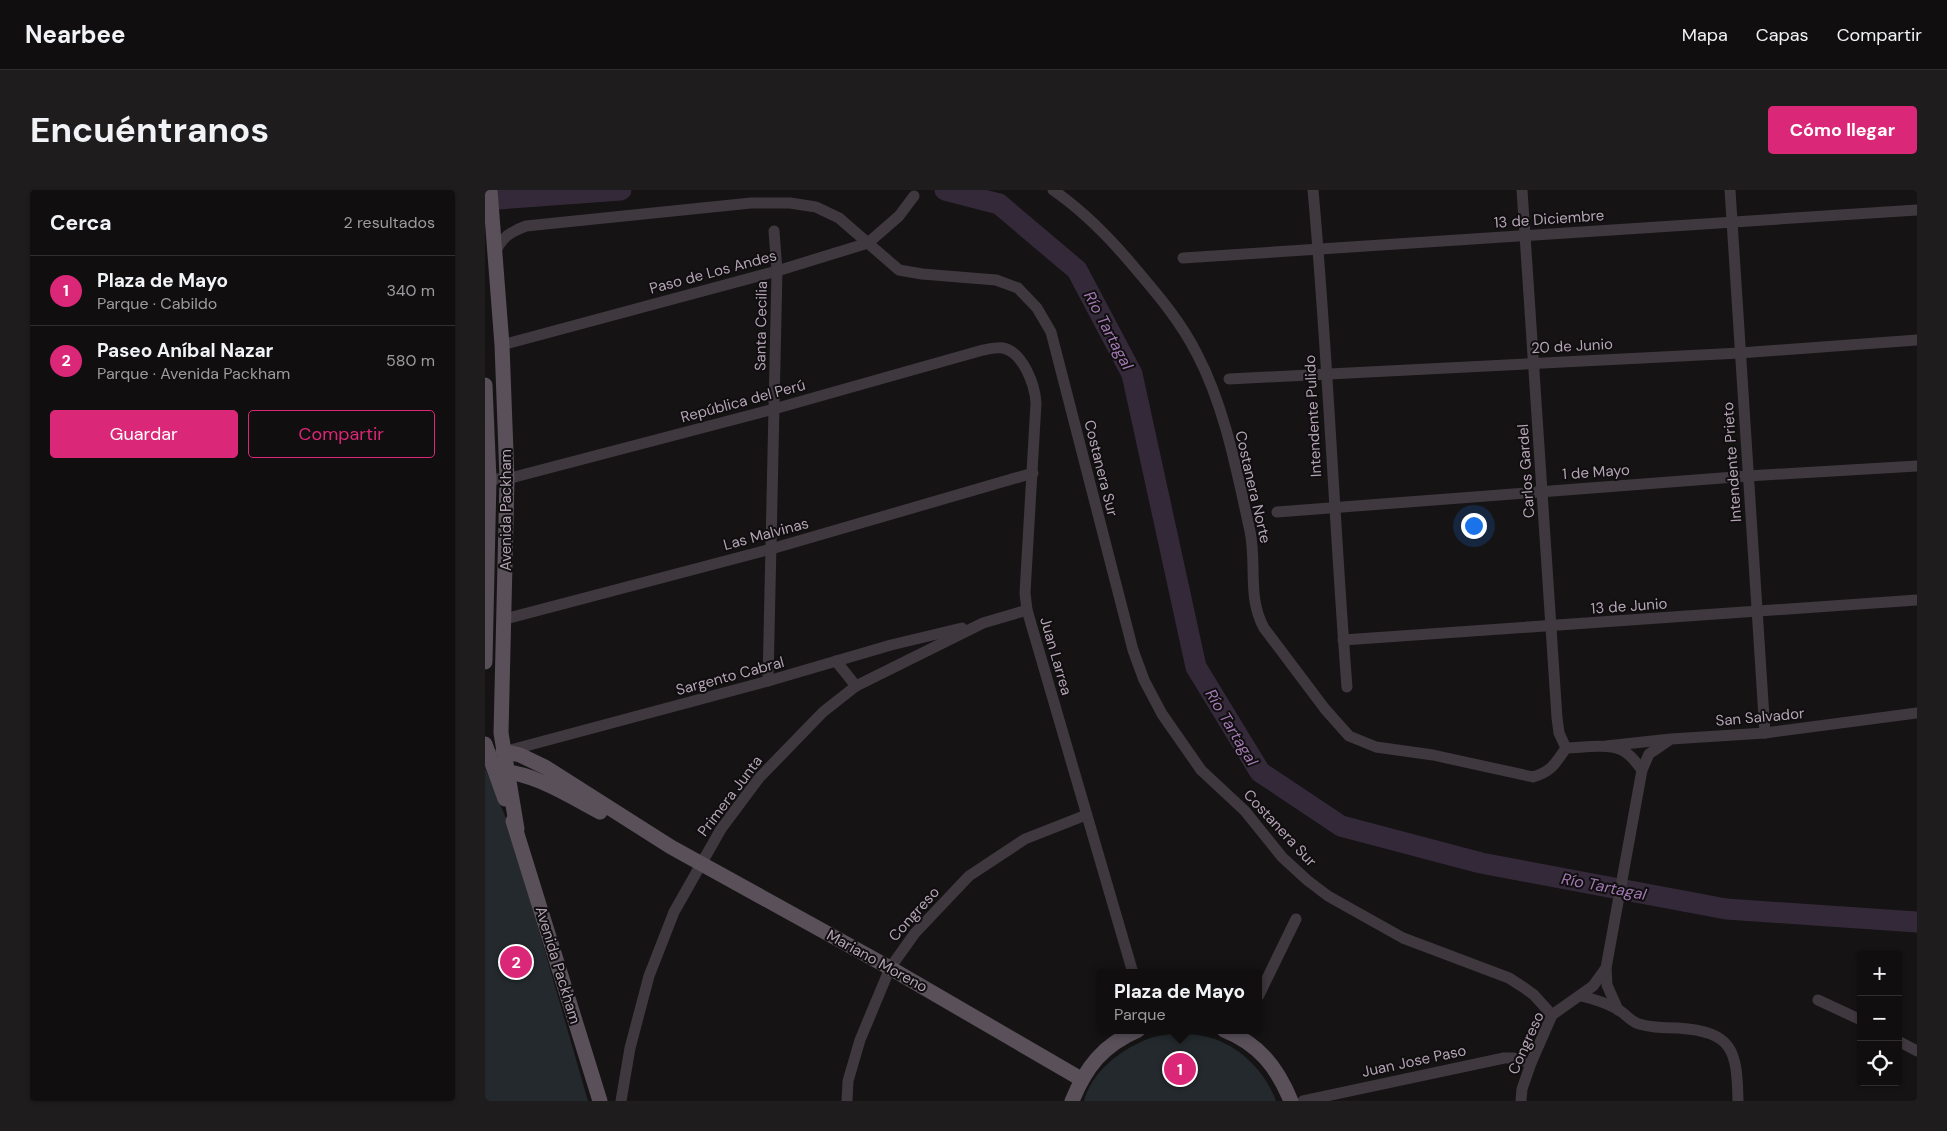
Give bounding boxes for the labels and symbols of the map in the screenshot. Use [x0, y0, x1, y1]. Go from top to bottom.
street label: 13 de Diciembre [1493, 205, 1605, 233]
street label: Paso de Los Andes [647, 245, 779, 299]
street label: Santa Cecilia [750, 281, 772, 371]
water label: Río Tartagal [1079, 287, 1138, 374]
street label: 20 de Junio [1531, 334, 1614, 358]
street label: Intendente Pulido [1300, 354, 1326, 478]
street label: República del Perú [678, 375, 808, 427]
street label: Intendente Prieto [1718, 401, 1746, 523]
street label: Costanera Sur [1079, 418, 1123, 519]
street label: Carlos Gardel [1513, 423, 1539, 519]
street label: Costanera Norte [1230, 429, 1276, 545]
street label: Avenida Packham [496, 449, 516, 571]
street label: 1 de Mayo [1562, 460, 1631, 484]
street label: Las Malvinas [721, 513, 811, 555]
your location [1461, 513, 1487, 539]
street label: 13 de Junio [1590, 593, 1668, 619]
street label: Juan Larrea [1035, 615, 1077, 697]
street label: Sargento Cabral [674, 652, 786, 700]
water label: Río Tartagal [1200, 685, 1263, 770]
street label: San Salvador [1715, 703, 1806, 731]
street label: Primera Junta [693, 752, 767, 840]
street label: Costanera Sur [1239, 785, 1321, 871]
water label: Río Tartagal [1560, 868, 1649, 905]
street label: Congreso [884, 882, 944, 946]
street label: Avenida Packham [531, 904, 585, 1026]
street label: Mariano Moreno [823, 925, 931, 997]
pin: 2 [500, 943, 532, 981]
street label: Congreso [1503, 1008, 1549, 1078]
street label: Juan Jose Paso [1360, 1040, 1468, 1082]
pin: 1 [1164, 1050, 1196, 1088]

